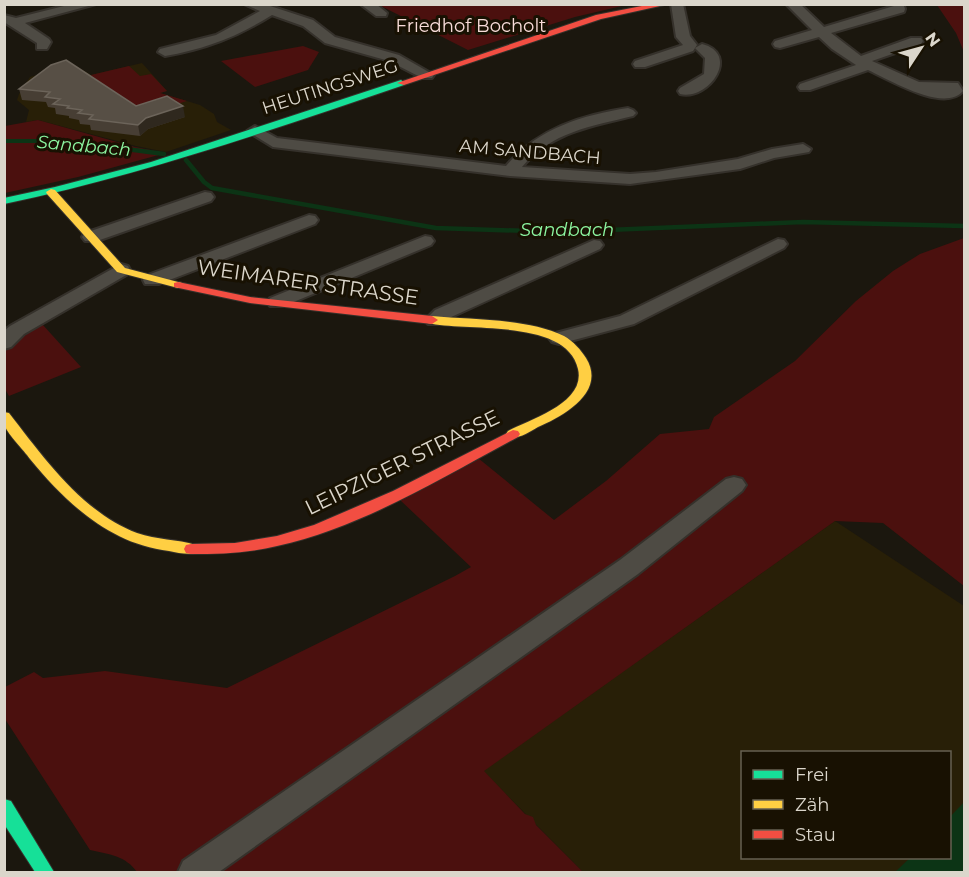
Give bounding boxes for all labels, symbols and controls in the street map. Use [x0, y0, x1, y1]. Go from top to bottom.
park label: Friedhof Bocholt [396, 15, 546, 37]
north arrow [891, 18, 951, 78]
text: N [921, 29, 944, 50]
street label: HEUTINGSWEG [259, 55, 401, 119]
water label: Sandbach [36, 131, 132, 161]
street label: AM SANDBACH [458, 135, 602, 169]
water label: Sandbach [520, 219, 614, 241]
street label: WEIMARER STRASSE [196, 254, 420, 310]
street label: LEIPZIGER STRASSE [301, 404, 503, 520]
legend [741, 751, 951, 859]
text: Frei [795, 764, 829, 786]
text: Zäh [795, 794, 830, 816]
text: Stau [795, 824, 836, 846]

